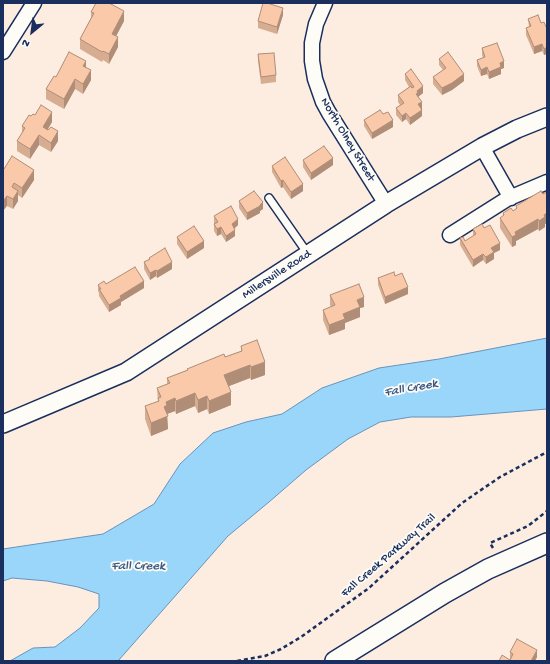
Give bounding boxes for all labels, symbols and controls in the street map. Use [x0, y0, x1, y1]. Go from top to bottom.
north arrow [12, 12, 52, 52]
text: N [20, 36, 32, 49]
street label: North Olney Street [316, 96, 378, 184]
street label: Millersville Road [240, 247, 314, 303]
water label: Fall Creek [383, 377, 439, 401]
street label: Fall Creek Parkway Trail [339, 511, 439, 601]
water label: Fall Creek [111, 559, 165, 575]

